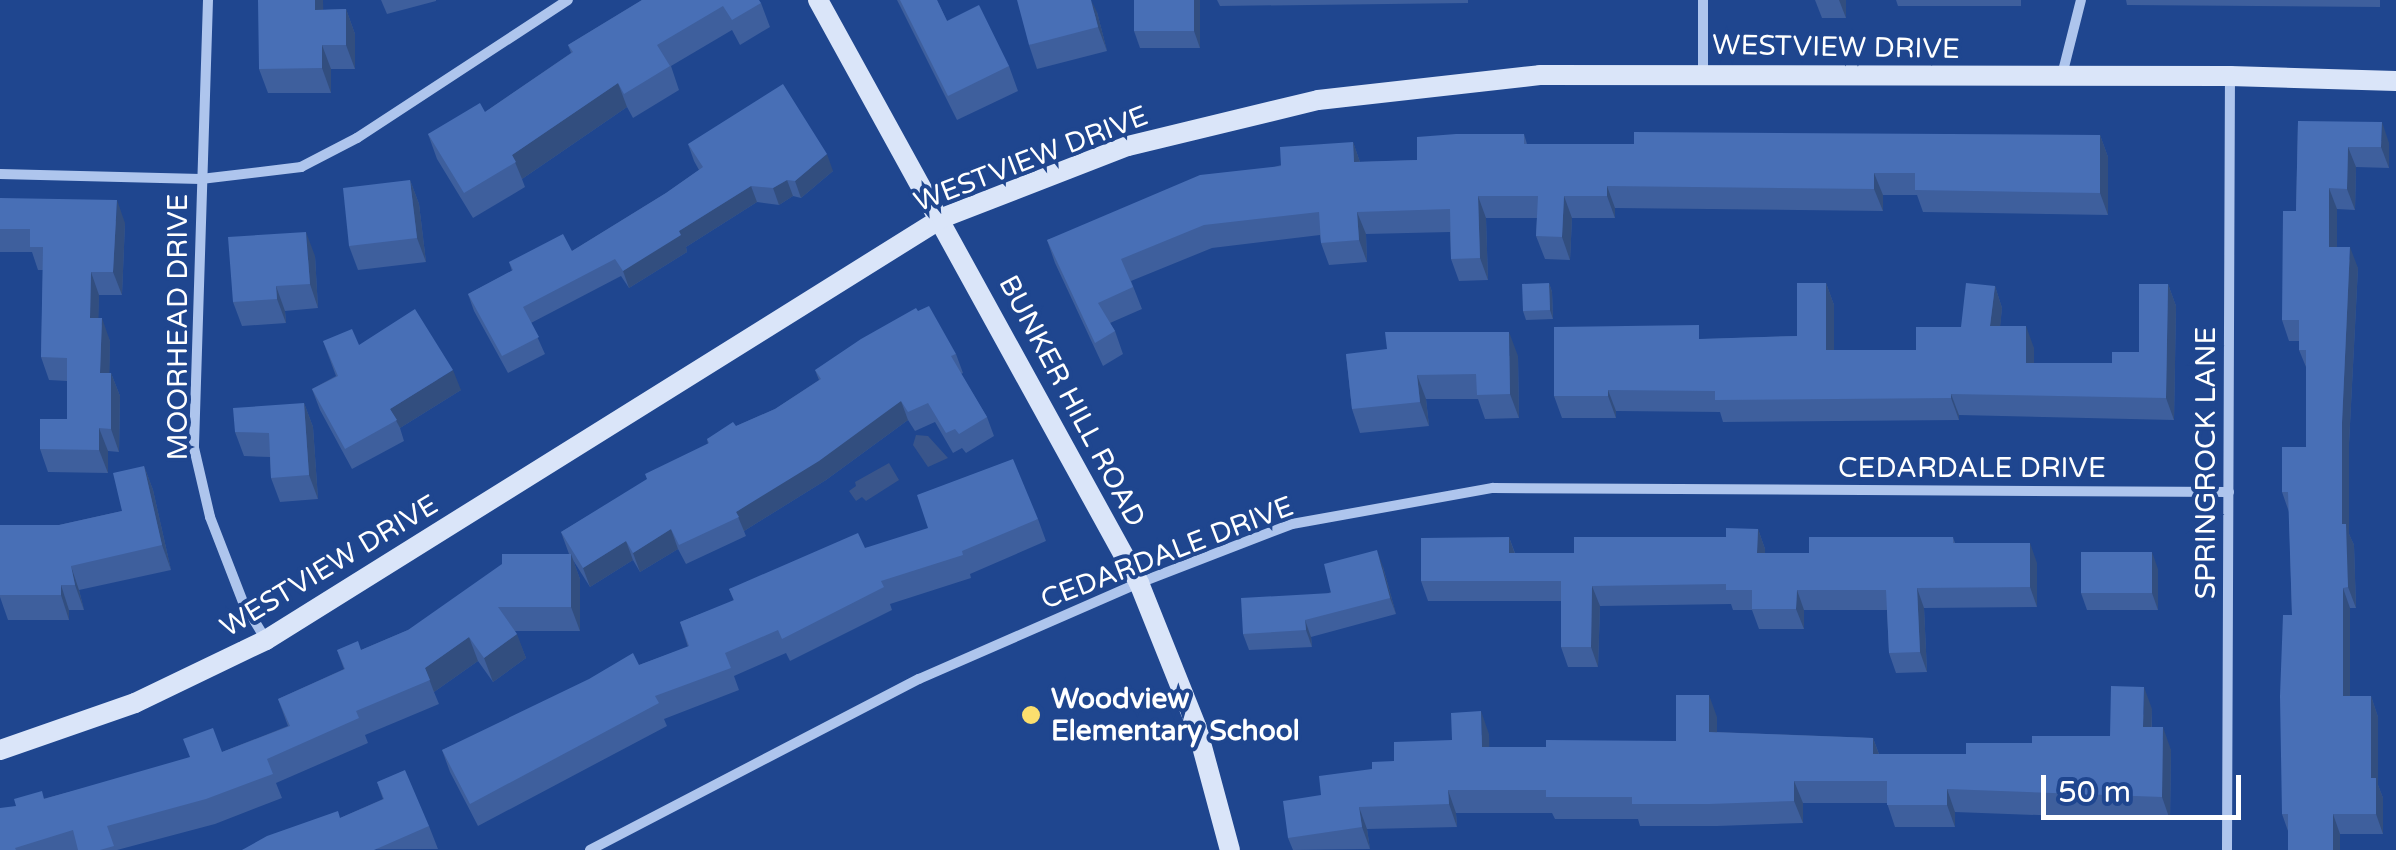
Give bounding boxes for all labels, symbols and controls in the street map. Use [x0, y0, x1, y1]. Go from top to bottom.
street label: WESTVIEW DRIVE [1712, 28, 1960, 66]
street label: WESTVIEW DRIVE [909, 99, 1153, 219]
street label: MOORHEAD DRIVE [161, 194, 195, 460]
street label: BUNKER HILL ROAD [991, 270, 1153, 532]
street label: SPRINGROCK LANE [2189, 327, 2223, 599]
street label: CEDARDALE DRIVE [1838, 451, 2106, 485]
street label: WESTVIEW DRIVE [214, 488, 444, 644]
street label: CEDARDALE DRIVE [1036, 489, 1298, 617]
place label: Woodview Elementary School [1051, 682, 1300, 748]
marker: Woodview Elementary School [1020, 704, 1042, 726]
scale bar [2046, 755, 2246, 817]
text: 50 m [2058, 774, 2131, 811]

